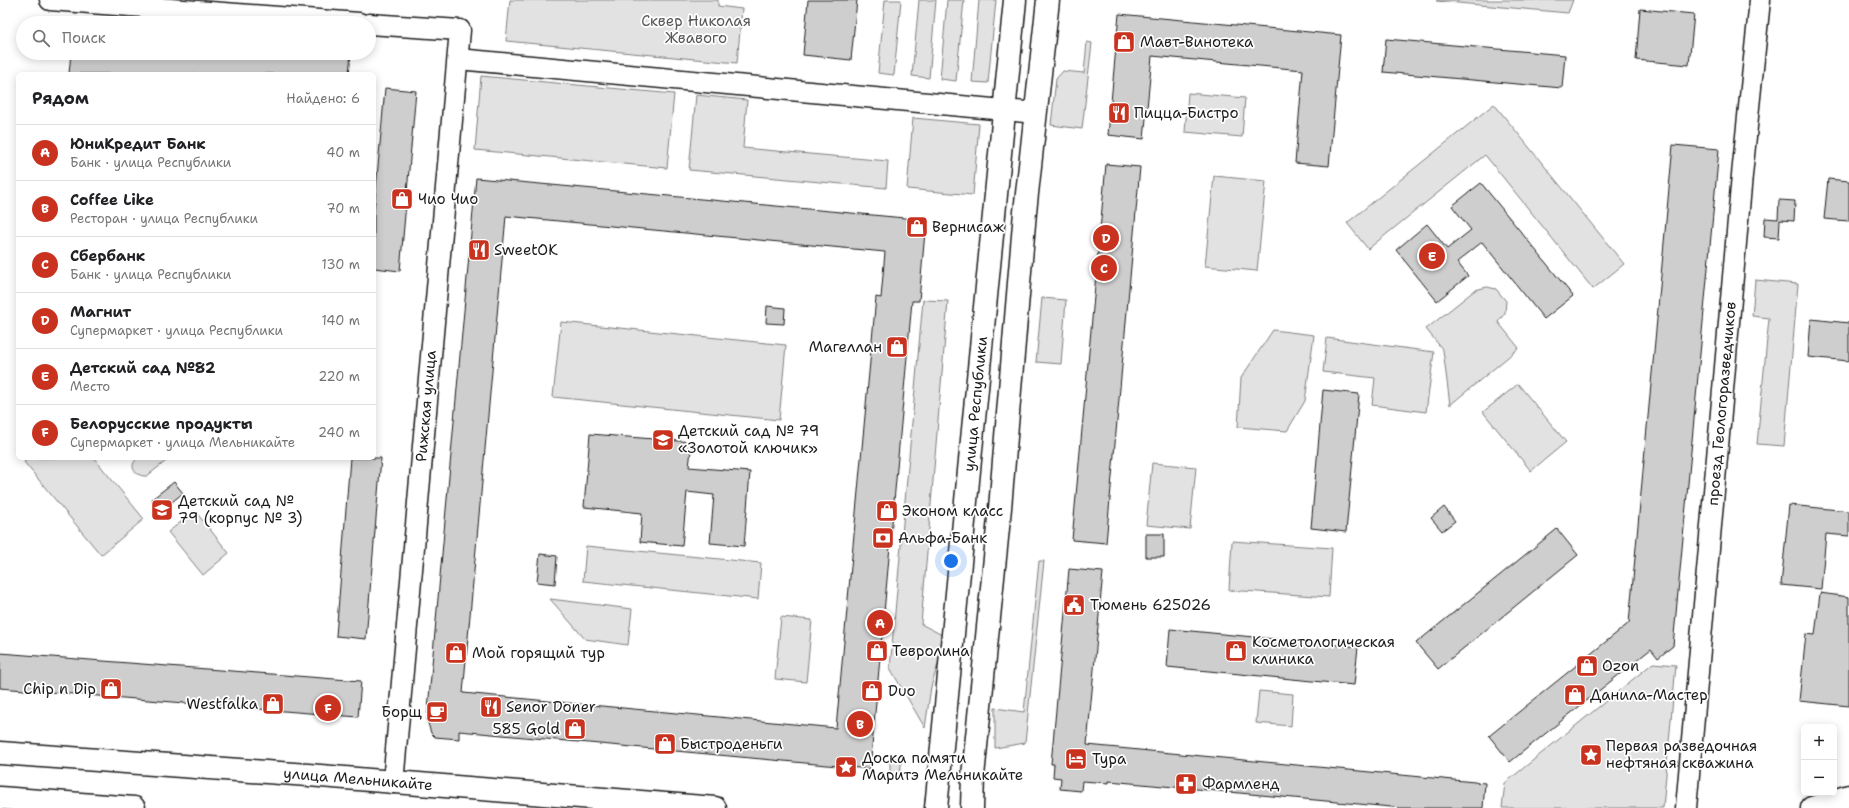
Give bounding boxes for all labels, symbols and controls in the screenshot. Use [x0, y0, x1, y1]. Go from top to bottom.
park label: Сквер Николая Жвавого [641, 11, 751, 48]
search box [16, 16, 376, 60]
icon: search [30, 27, 52, 49]
text: Поиск [62, 28, 106, 48]
shop icon: Мавт-Винотека [1111, 29, 1137, 55]
place label: Мавт-Винотека [1140, 32, 1254, 52]
text: Рядом [32, 87, 89, 109]
text: Найдено: 6 [286, 90, 360, 107]
restaurant icon: Пицца-Бистро [1106, 100, 1132, 126]
place label: Пицца-Бистро [1134, 103, 1239, 123]
text: ЮниКредит Банк [70, 134, 206, 154]
text: A [40, 144, 50, 161]
text: 40 m [326, 144, 360, 161]
text: Банк · улица Республики [70, 154, 231, 171]
shop icon: Чио Чио [389, 186, 415, 212]
place label: Чио Чио [418, 189, 478, 209]
text: Coffee Like [70, 190, 154, 210]
text: B [41, 200, 49, 217]
text: 70 m [326, 200, 360, 217]
text: Ресторан · улица Республики [70, 210, 258, 227]
shop icon: Вернисаж [904, 214, 930, 240]
place label: Вернисаж [932, 217, 1005, 237]
pin: D [1093, 223, 1119, 253]
restaurant icon: SweetOK [466, 237, 492, 263]
place label: SweetOK [494, 240, 558, 260]
pin: E [1419, 241, 1445, 271]
text: Сбербанк [70, 246, 145, 266]
pin: C [1091, 253, 1117, 283]
text: C [41, 256, 49, 273]
text: 130 m [322, 256, 360, 273]
text: Банк · улица Республики [70, 266, 231, 283]
street label: проезд Геологоразведчиков [1703, 301, 1741, 506]
text: Магнит [70, 302, 131, 322]
text: D [40, 312, 50, 329]
text: 140 m [321, 312, 360, 329]
text: Супермаркет · улица Республики [70, 322, 283, 339]
shop icon: Магеллан [884, 334, 910, 360]
street label: улица Республики [959, 335, 992, 473]
place label: Магеллан [809, 337, 882, 357]
street label: Рижская улица [411, 349, 441, 463]
text: Детский сад №82 [70, 358, 216, 378]
text: E [41, 368, 49, 385]
text: 220 m [318, 368, 360, 385]
text: Место [70, 378, 110, 395]
text: Белорусские продукты [70, 414, 253, 434]
place label: Детский сад № 79 «Золотой ключик» [678, 421, 819, 458]
text: F [41, 424, 49, 441]
text: 240 m [318, 424, 360, 441]
school or university icon: Детский сад № 79 «Золотой ключик» [650, 427, 676, 453]
text: Супермаркет · улица Мельникайте [70, 434, 295, 451]
place label: Детский сад № 79 (корпус № 3) [178, 491, 302, 528]
school or university icon: Детский сад № 79 (корпус № 3) [149, 497, 175, 523]
shop icon: Эконом класс [874, 498, 900, 524]
place label: Эконом класс [902, 501, 1003, 521]
bank icon: Альфа-Банк [870, 525, 896, 551]
place label: Альфа-Банк [898, 528, 987, 548]
your location [941, 551, 961, 571]
public building icon: Тюмень 625026 [1061, 592, 1087, 618]
place label: Тюмень 625026 [1090, 595, 1211, 615]
pin: A [867, 608, 893, 638]
place label: Косметологическая клиника [1252, 632, 1395, 669]
shop icon: Тевролина [864, 638, 890, 664]
shop icon: Косметологическая клиника [1223, 638, 1249, 664]
shop icon: Мой горящий тур [443, 640, 469, 666]
place label: Тевролина [892, 641, 970, 661]
place label: Мой горящий тур [472, 643, 605, 663]
shop icon: Ozon [1574, 653, 1600, 679]
place label: Ozon [1602, 656, 1639, 676]
shop icon: Chip n Dip [98, 676, 124, 702]
shop icon: Duo [859, 678, 885, 704]
place label: Chip n Dip [23, 679, 96, 699]
place label: Duo [888, 681, 916, 701]
shop icon: Данила-Мастер [1562, 682, 1588, 708]
place label: Данила-Мастер [1590, 685, 1708, 705]
shop icon: Westfalka [260, 691, 286, 717]
pin: F [315, 693, 341, 723]
place label: Westfalka [186, 694, 259, 714]
restaurant icon: Senor Doner [478, 694, 504, 720]
place label: Senor Doner [506, 697, 596, 717]
cafe icon: Борщ [424, 699, 450, 725]
place label: Борщ [381, 702, 423, 722]
pin: B [847, 709, 873, 739]
shop icon: 585 Gold [562, 716, 588, 742]
place label: 585 Gold [493, 719, 560, 739]
map controls [1801, 724, 1837, 796]
button: + [1801, 724, 1837, 760]
shop icon: Быстроденьги [652, 731, 678, 757]
place label: Быстроденьги [680, 734, 783, 754]
place label: Первая разведочная нефтяная скважина [1606, 736, 1757, 773]
place icon: Первая разведочная нефтяная скважина [1578, 742, 1604, 768]
hotel icon: Тура [1063, 746, 1089, 772]
place label: Доска памяти Маритэ Мельникайте [862, 748, 1023, 785]
place label: Тура [1092, 749, 1127, 769]
place icon: Доска памяти Маритэ Мельникайте [833, 754, 859, 780]
button: − [1801, 760, 1837, 796]
street label: улица Мельникайте [283, 763, 434, 795]
pharmacy icon: Фармленд [1173, 771, 1199, 797]
place label: Фармленд [1202, 774, 1280, 794]

